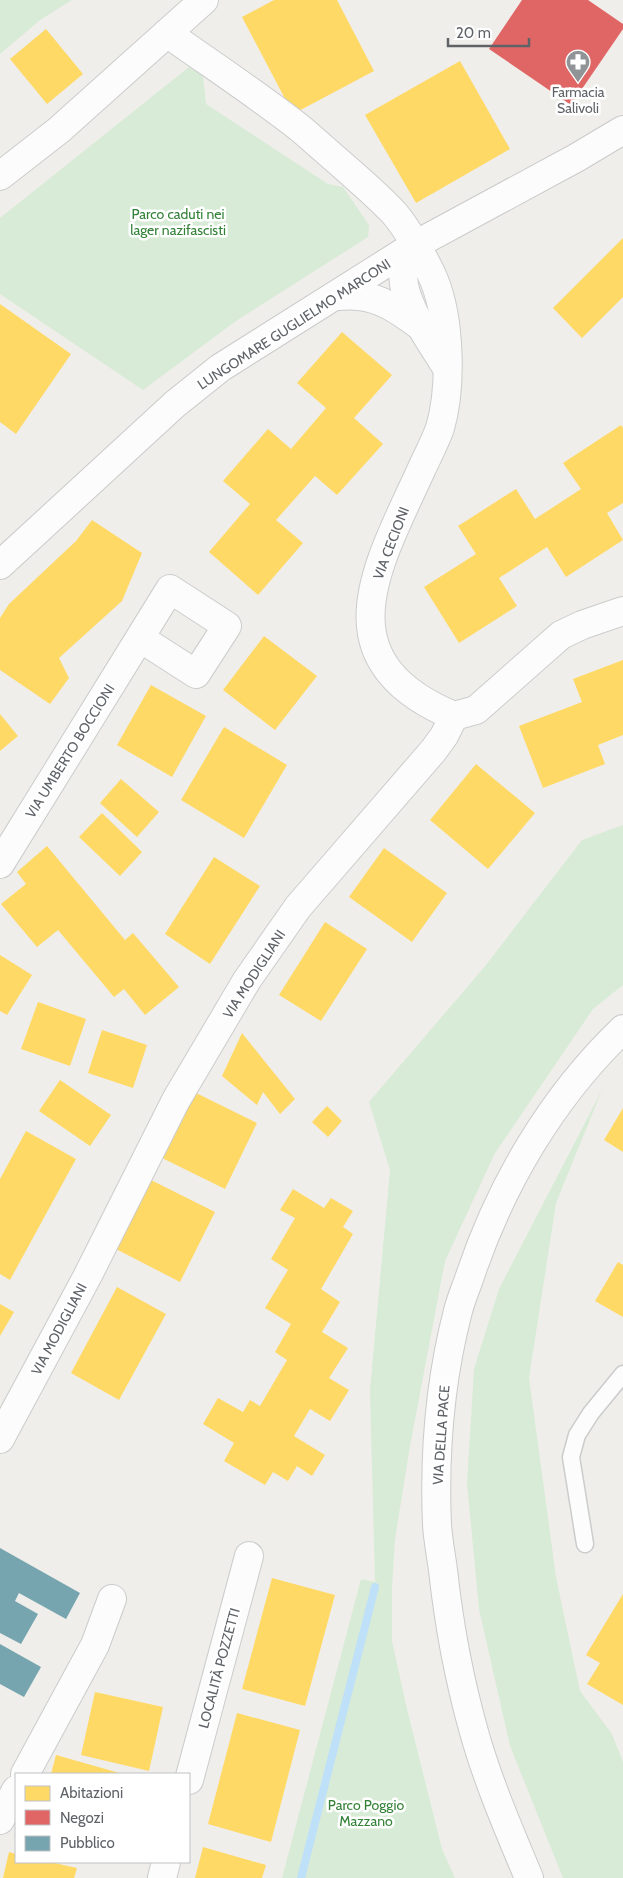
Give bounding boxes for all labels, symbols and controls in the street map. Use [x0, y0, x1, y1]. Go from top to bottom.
scale bar [448, 15, 529, 47]
text: 20 m [456, 24, 491, 42]
pharmacy icon: Farmacia Salivoli [565, 49, 591, 83]
place label: Farmacia Salivoli [552, 83, 605, 117]
park label: Parco caduti nei lager nazifascisti [130, 205, 226, 239]
street label: LUNGOMARE GUGLIELMO MARCONI [194, 255, 394, 393]
street label: VIA CECIONI [369, 504, 413, 582]
street label: VIA UMBERTO BOCCIONI [21, 681, 119, 821]
street label: VIA MODIGLIANI [219, 926, 289, 1022]
street label: VIA MODIGLIANI [27, 1280, 91, 1378]
street label: VIA DELLA PACE [429, 1384, 453, 1485]
street label: LOCALITÀ POZZETTI [194, 1606, 244, 1730]
legend [15, 1773, 190, 1863]
text: Abitazioni [60, 1784, 123, 1802]
park label: Parco Poggio Mazzano [328, 1796, 404, 1830]
text: Negozi [60, 1809, 104, 1827]
text: Pubblico [60, 1834, 115, 1852]

